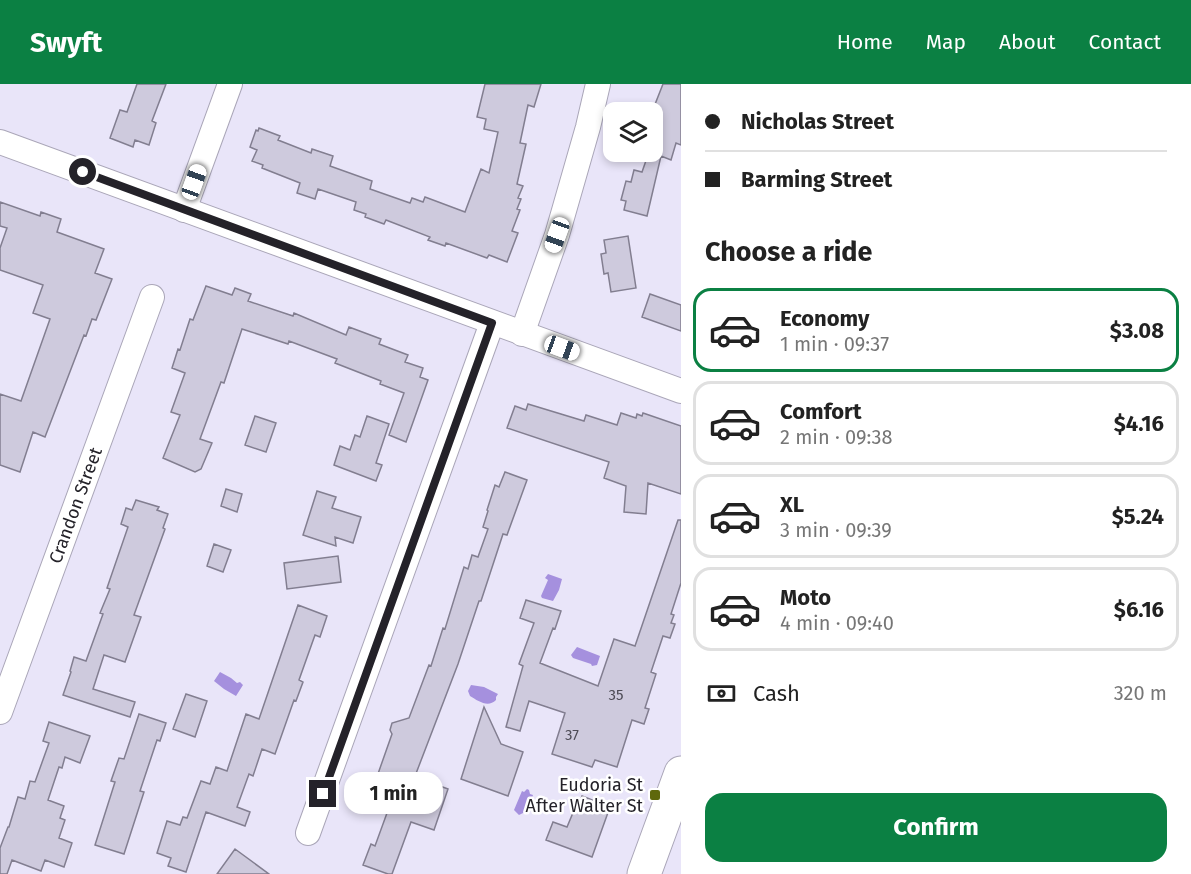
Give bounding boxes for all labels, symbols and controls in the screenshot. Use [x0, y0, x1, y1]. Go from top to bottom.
text: Swyft [30, 26, 102, 59]
text: Home [837, 29, 893, 55]
text: Map [926, 29, 966, 55]
text: About [999, 29, 1056, 55]
text: Contact [1089, 29, 1161, 55]
map controls [603, 102, 663, 162]
button: layers [603, 102, 663, 162]
text: Nicholas Street [741, 108, 894, 135]
route start [69, 158, 96, 185]
car [179, 162, 209, 202]
text: Barming Street [741, 166, 892, 193]
car [542, 215, 572, 255]
text: Choose a ride [705, 236, 872, 268]
icon: car [708, 303, 762, 357]
text: Economy [780, 305, 869, 332]
text: $3.08 [1110, 317, 1164, 344]
text: 1 min · 09:37 [780, 332, 889, 356]
car [542, 333, 582, 363]
icon: car [708, 396, 762, 450]
text: Comfort [780, 398, 861, 425]
text: $4.16 [1114, 410, 1164, 437]
text: 2 min · 09:38 [780, 425, 893, 449]
street label: Crandon Street [44, 444, 107, 566]
icon: car [708, 489, 762, 543]
text: XL [780, 491, 804, 518]
text: $5.24 [1112, 503, 1164, 530]
text: 3 min · 09:39 [780, 518, 892, 542]
icon: car [708, 582, 762, 636]
text: Moto [780, 584, 831, 611]
text: $6.16 [1114, 596, 1164, 623]
text: 4 min · 09:40 [780, 611, 894, 635]
icon: cash [705, 677, 738, 710]
text: Cash [753, 680, 800, 707]
text: 320 m [1114, 681, 1167, 705]
house number: 35 [608, 686, 624, 704]
house number: 37 [565, 726, 579, 744]
callout: 1 min [344, 773, 443, 815]
place label: Eudoria St After Walter St [526, 774, 643, 817]
route end [309, 780, 336, 807]
text: 1 min [369, 781, 418, 805]
marker: Eudoria St After Walter St [648, 788, 662, 802]
button: Confirm [705, 793, 1167, 862]

